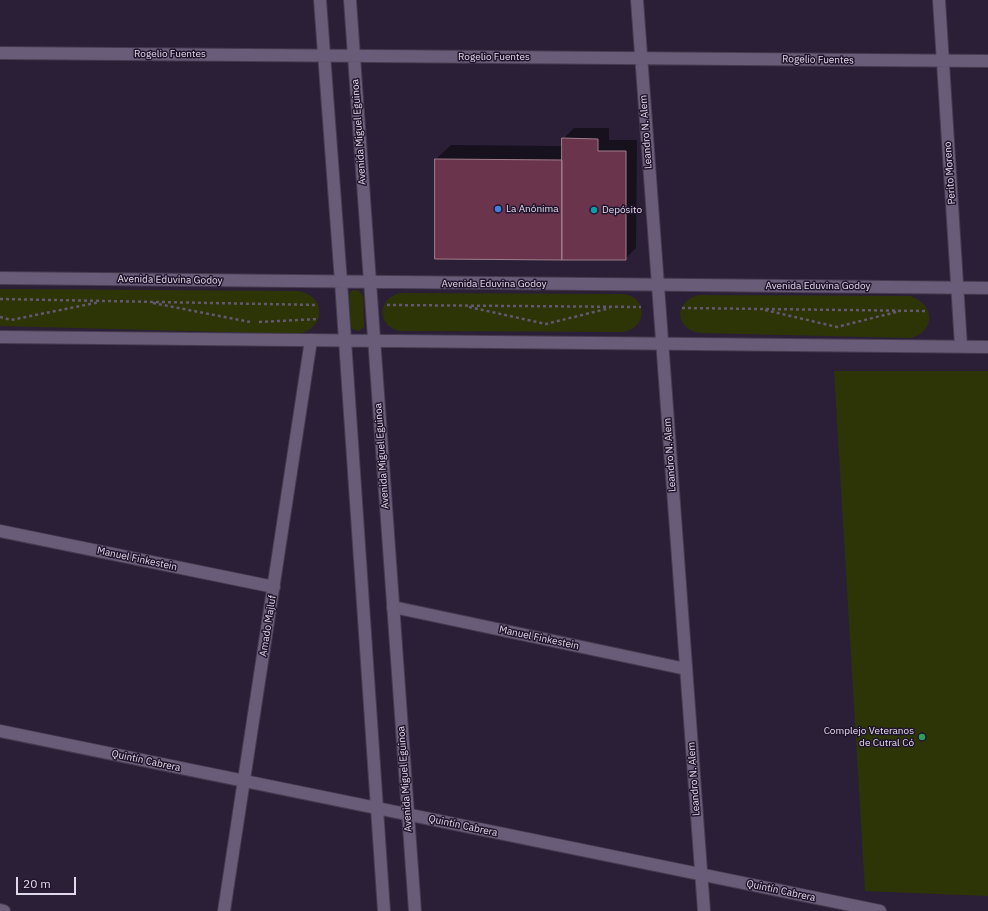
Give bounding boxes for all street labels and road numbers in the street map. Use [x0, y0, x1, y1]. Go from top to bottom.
street label: Rogelio Fuentes [134, 48, 206, 60]
street label: Rogelio Fuentes [458, 51, 530, 63]
street label: Rogelio Fuentes [782, 53, 854, 67]
street label: Avenida Miguel Eguinoa [349, 79, 369, 185]
street label: Leandro N. Alem [637, 95, 655, 169]
street label: Perito Moreno [942, 141, 958, 205]
street label: Avenida Eduvina Godoy [117, 273, 223, 287]
street label: Avenida Eduvina Godoy [441, 278, 547, 290]
street label: Avenida Eduvina Godoy [765, 280, 871, 292]
street label: Avenida Miguel Eguinoa [372, 403, 392, 509]
street label: Leandro N. Alem [661, 418, 679, 492]
street label: Manuel Finkestein [96, 545, 178, 573]
street label: Amado Majluf [257, 595, 279, 657]
street label: Manuel Finkestein [498, 624, 580, 652]
street label: Avenida Miguel Eguinoa [395, 726, 415, 832]
street label: Leandro N. Alem [685, 742, 703, 816]
street label: Quintín Cabrera [110, 748, 182, 774]
street label: Quintín Cabrera [427, 813, 499, 839]
street label: Quintín Cabrera [745, 878, 817, 904]

